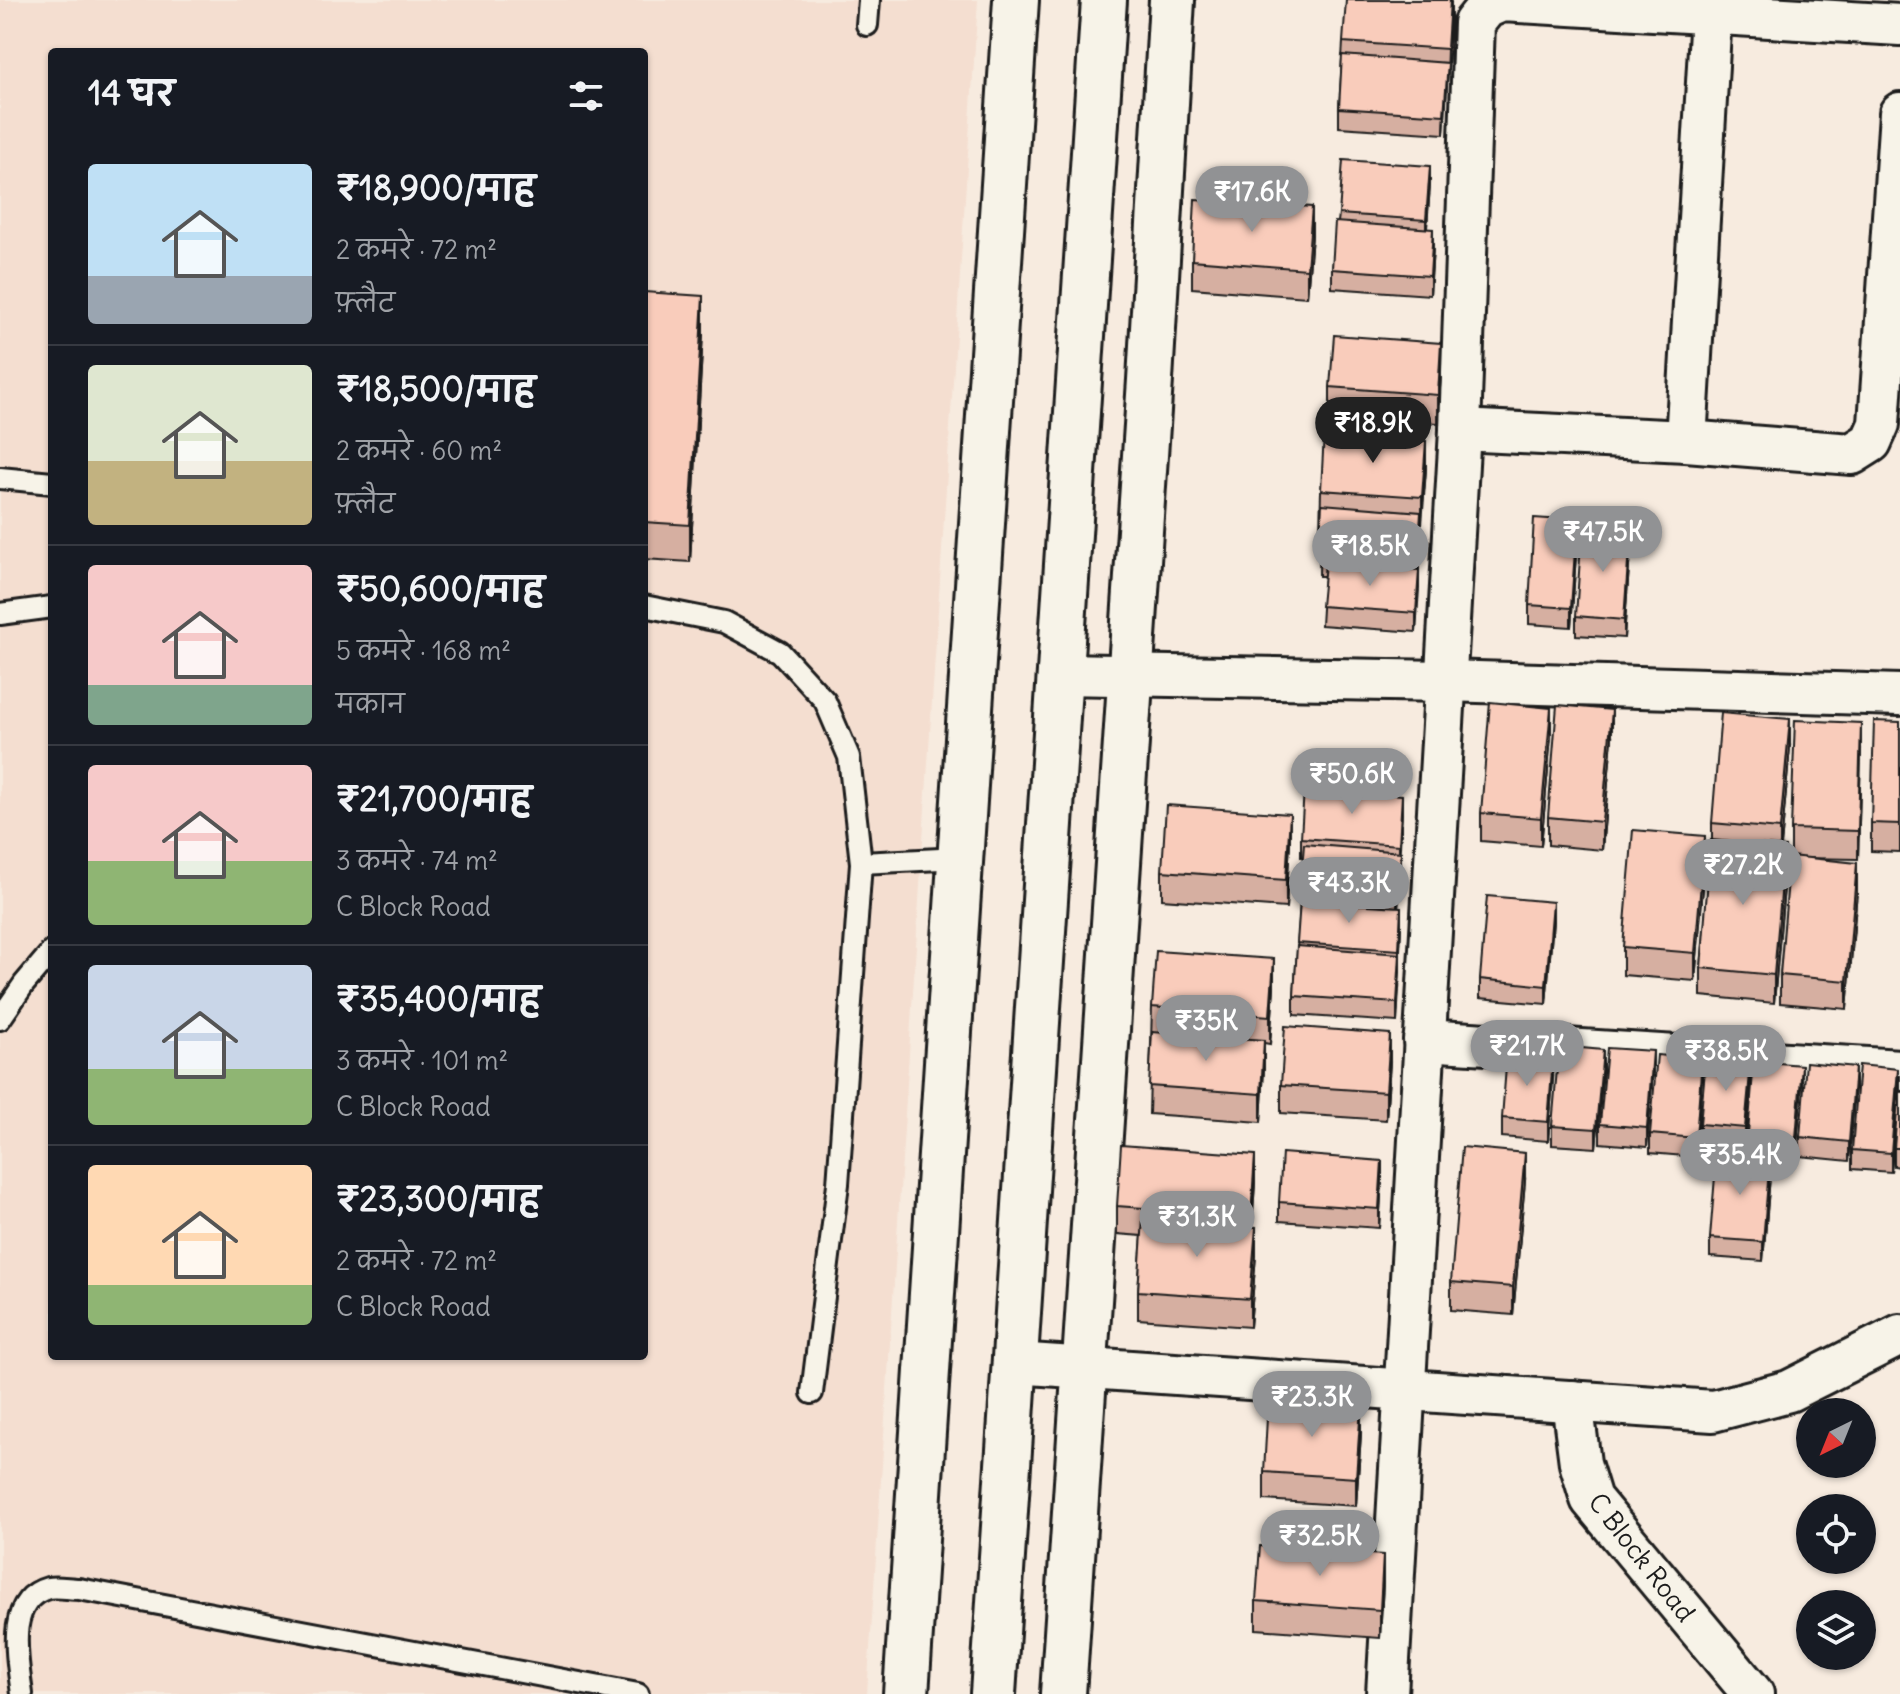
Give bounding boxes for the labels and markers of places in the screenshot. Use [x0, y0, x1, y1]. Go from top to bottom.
pin: ₹17.6K [1187, 166, 1317, 234]
pin: ₹18.9K [1308, 397, 1438, 465]
pin: ₹47.5K [1538, 506, 1668, 574]
pin: ₹18.5K [1305, 520, 1435, 588]
pin: ₹50.6K [1287, 748, 1417, 816]
pin: ₹27.2K [1678, 839, 1808, 907]
pin: ₹43.3K [1284, 857, 1414, 925]
pin: ₹35K [1159, 995, 1253, 1063]
pin: ₹21.7K [1462, 1020, 1592, 1088]
pin: ₹38.5K [1661, 1025, 1791, 1093]
pin: ₹35.4K [1675, 1129, 1805, 1197]
pin: ₹31.3K [1132, 1191, 1262, 1259]
pin: ₹23.3K [1247, 1371, 1377, 1439]
pin: ₹32.5K [1255, 1510, 1385, 1578]

